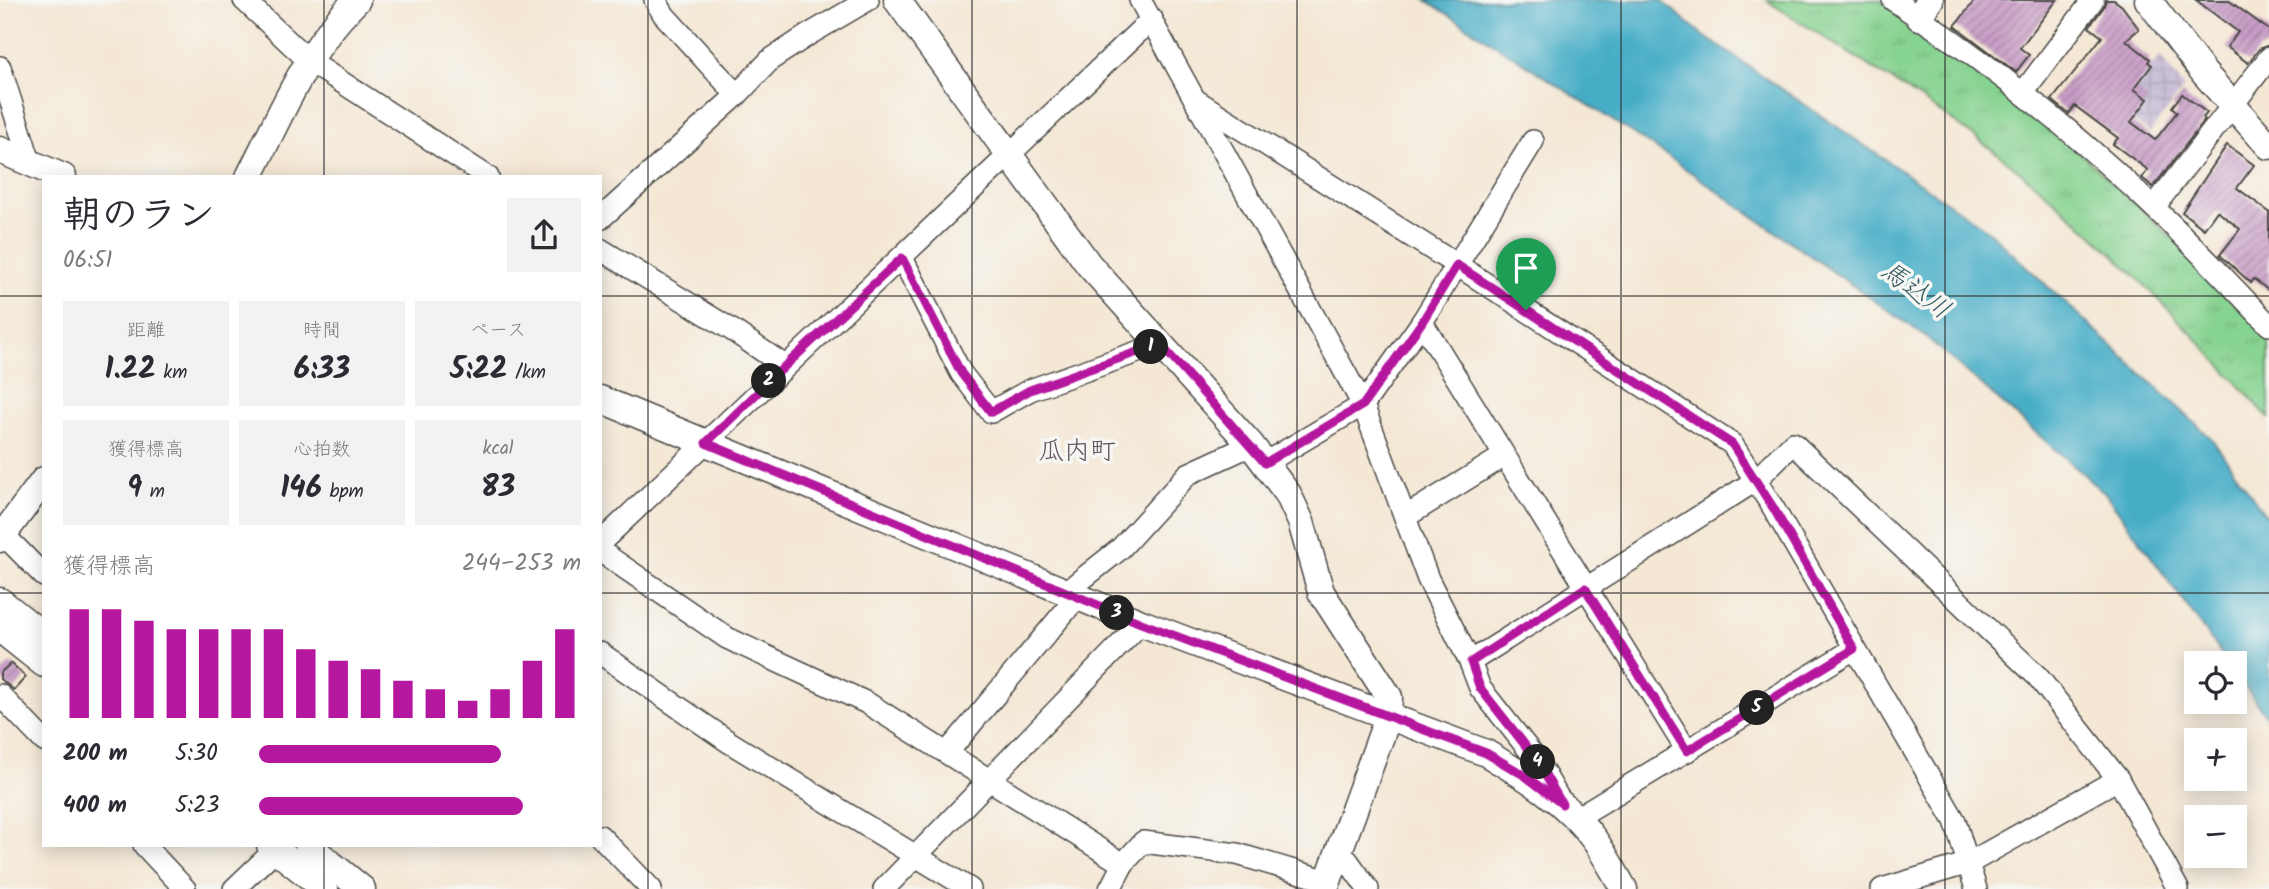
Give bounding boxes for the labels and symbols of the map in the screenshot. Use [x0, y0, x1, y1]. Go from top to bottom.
pin [1496, 238, 1556, 310]
water label: 馬込川 [1871, 251, 1959, 331]
pin: 1 [1134, 330, 1168, 364]
pin: 2 [752, 364, 786, 398]
district label: 瓜内町 [1038, 431, 1116, 473]
pin: 3 [1100, 596, 1134, 630]
pin: 5 [1740, 690, 1774, 726]
pin: 4 [1520, 744, 1556, 780]

